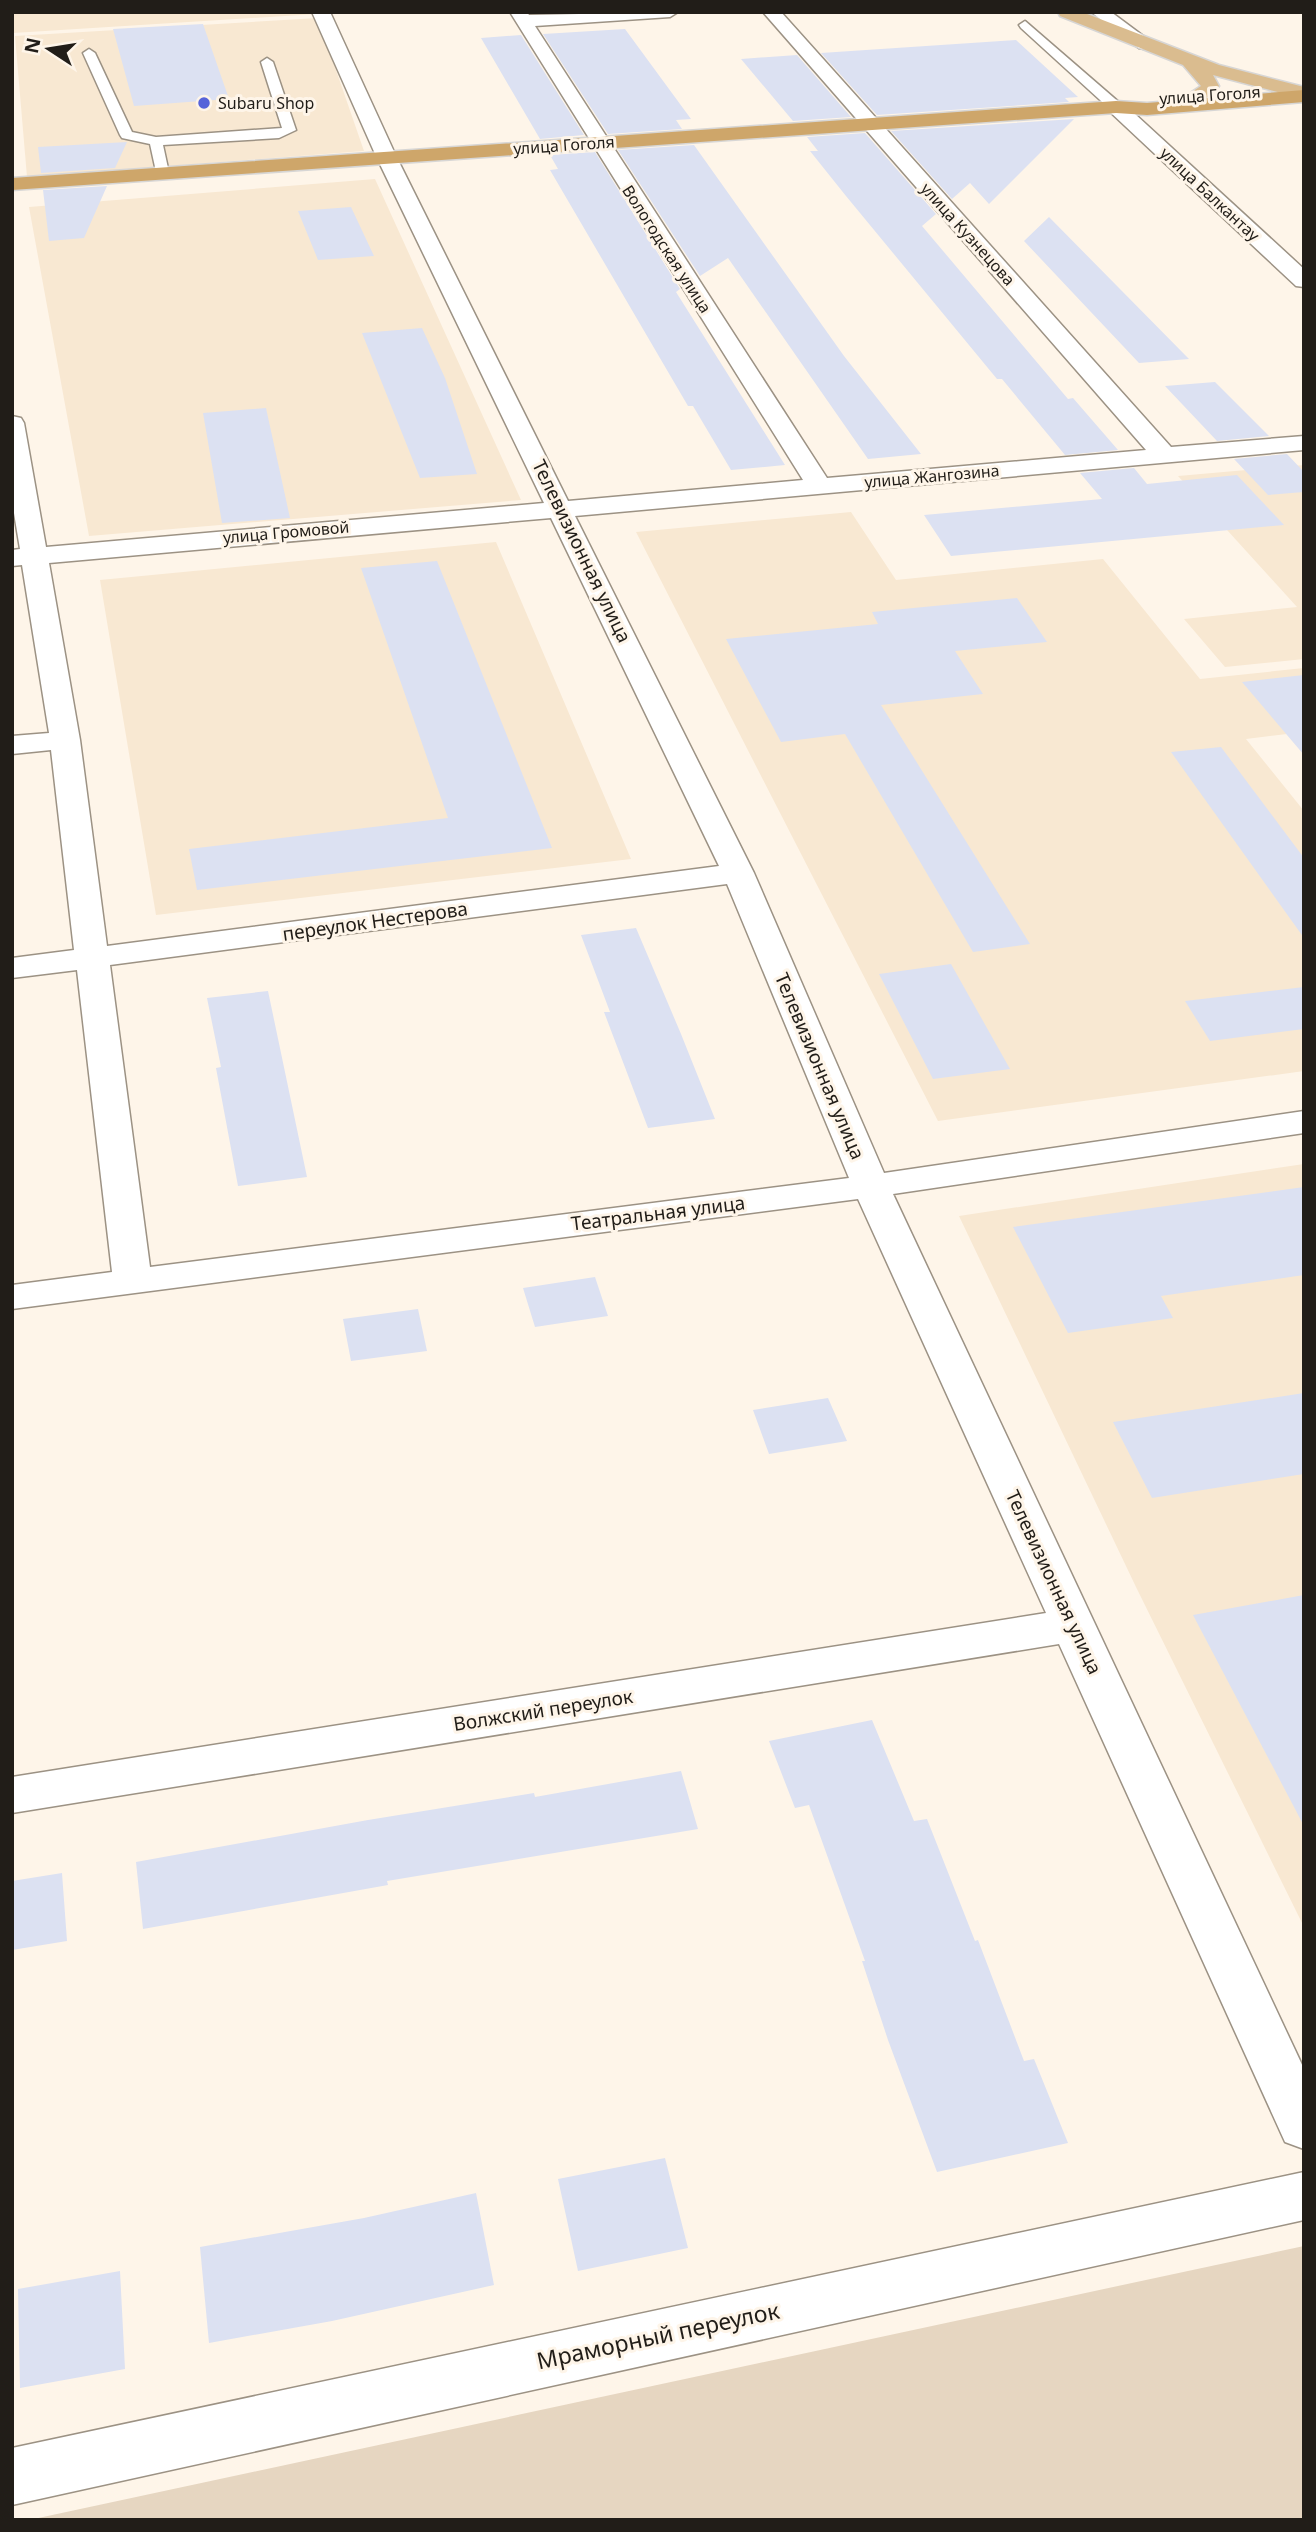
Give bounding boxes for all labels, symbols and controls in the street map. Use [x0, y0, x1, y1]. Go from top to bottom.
north arrow [14, 14, 84, 84]
text: N [18, 35, 47, 56]
street label: улица Гоголя [1159, 80, 1261, 110]
place label: Subaru Shop [218, 92, 314, 114]
marker: Subaru Shop [196, 95, 212, 111]
street label: улица Гоголя [513, 130, 615, 160]
street label: улица Балкантау [1155, 142, 1265, 247]
street label: улица Кузнецова [916, 178, 1020, 290]
street label: Вологодская улица [617, 181, 717, 317]
street label: Телевизионная улица [526, 455, 638, 647]
street label: улица Жангозина [864, 459, 1000, 493]
street label: улица Громовой [222, 516, 350, 548]
street label: переулок Нестерова [281, 895, 469, 947]
street label: Телевизионная улица [769, 969, 871, 1163]
street label: Театральная улица [570, 1189, 746, 1237]
street label: Телевизионная улица [1000, 1486, 1108, 1678]
street label: Волжский переулок [451, 1683, 635, 1737]
street label: Мраморный переулок [534, 2294, 783, 2376]

